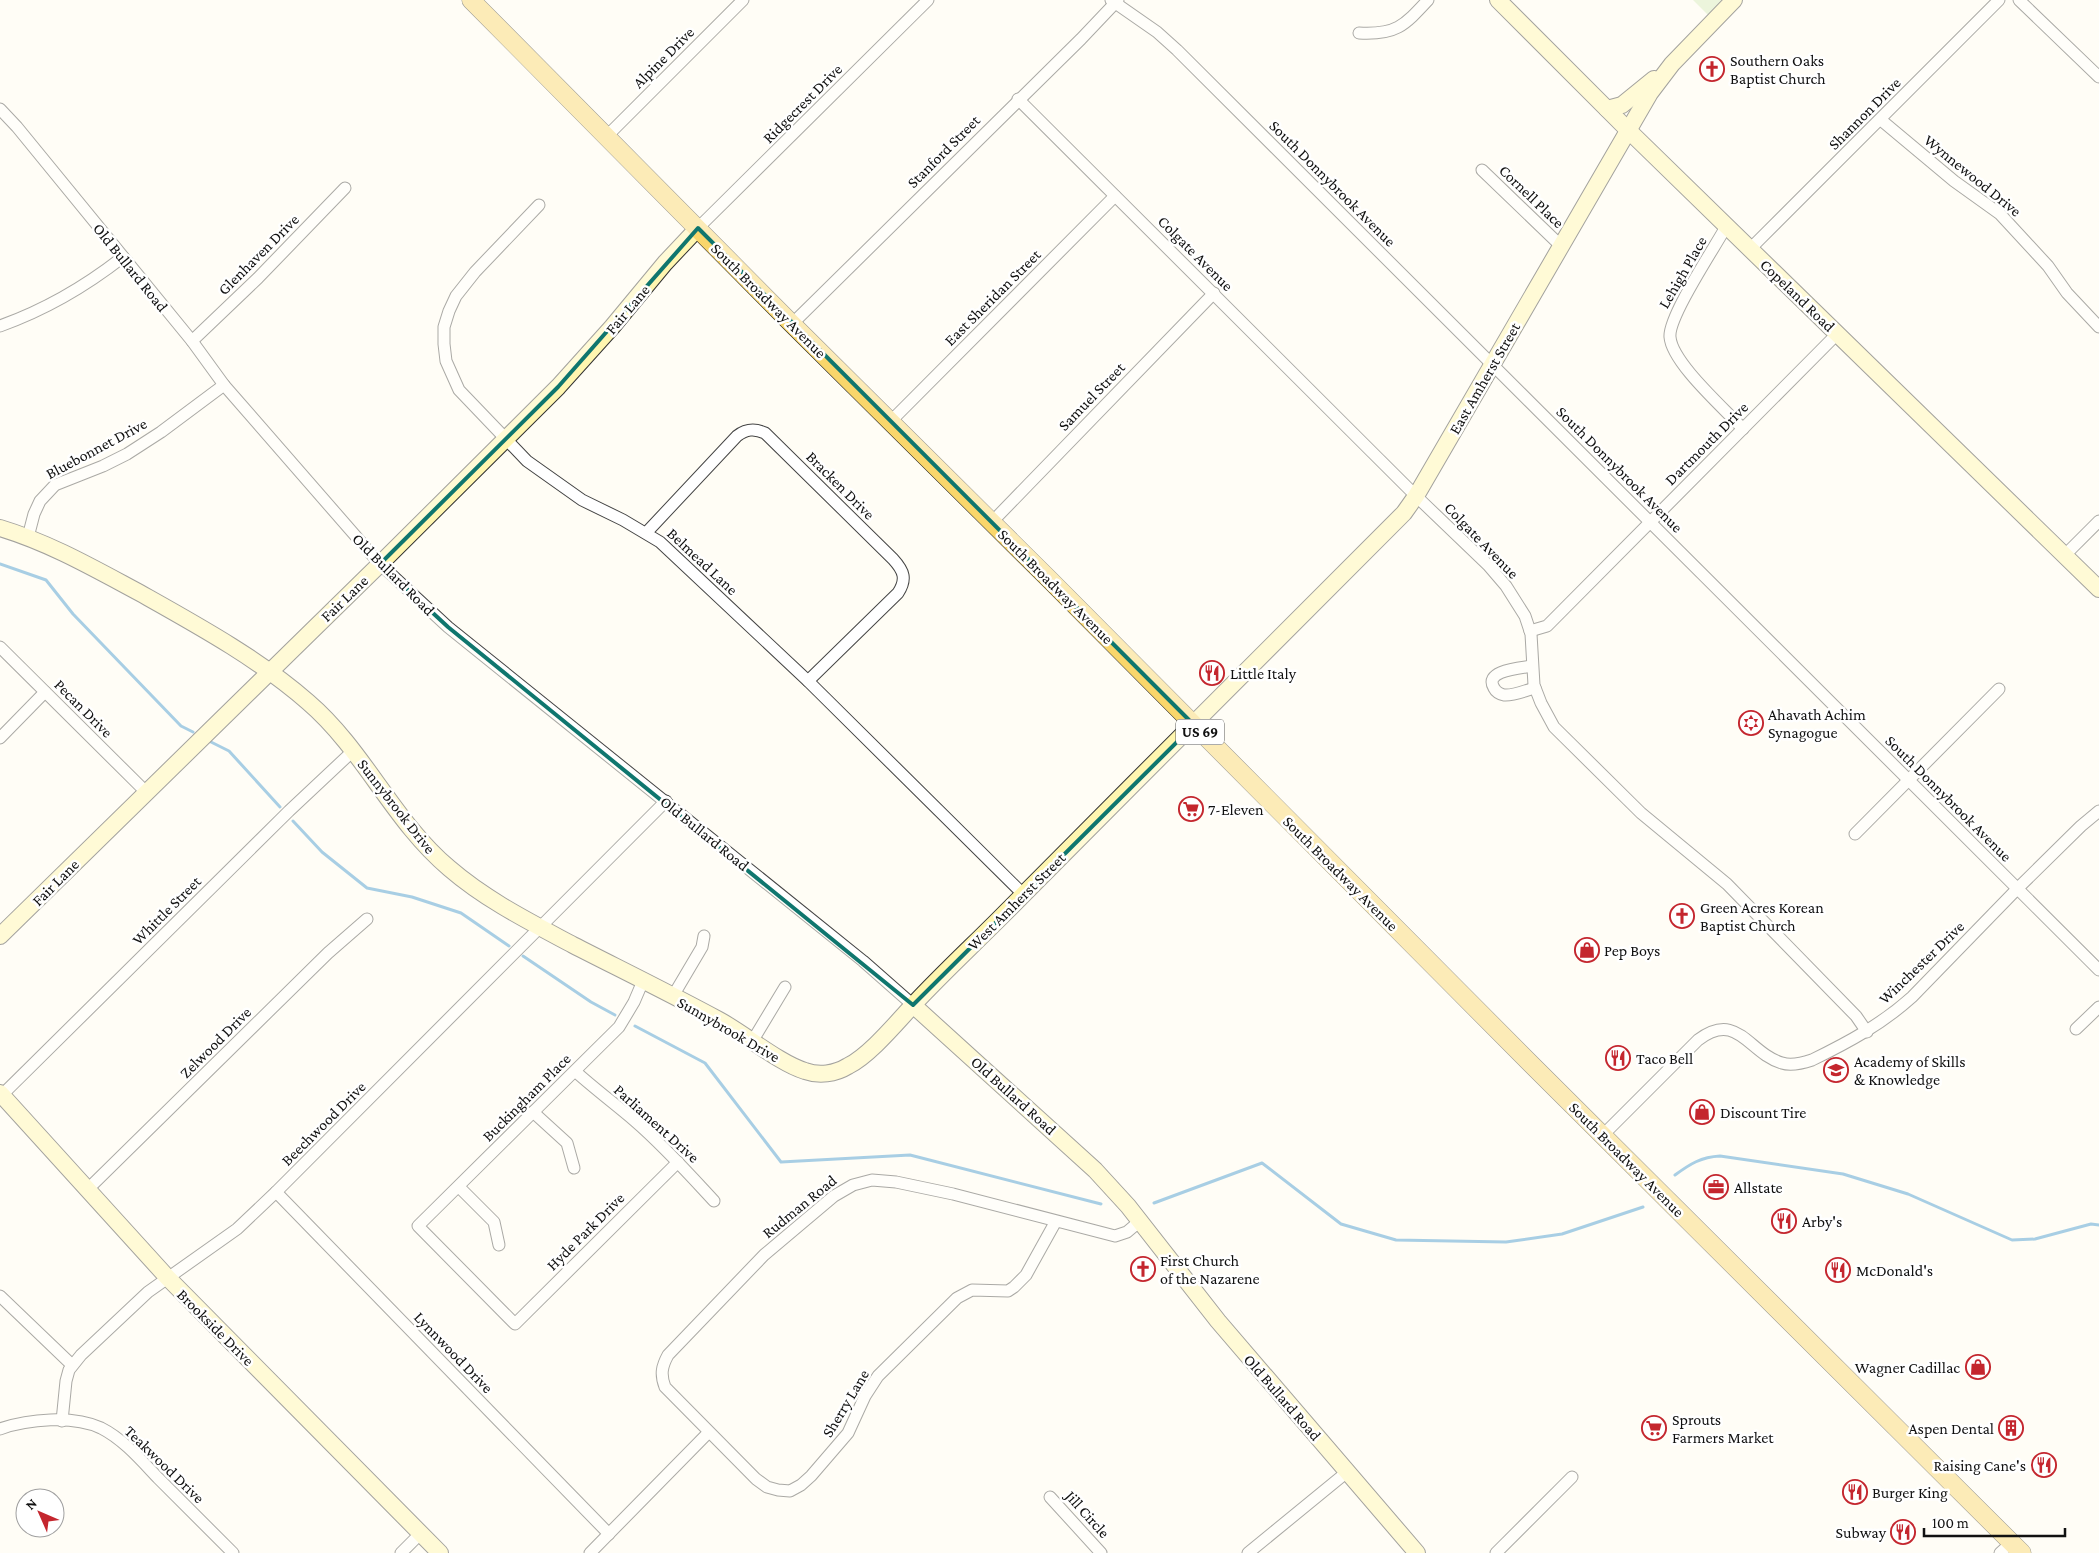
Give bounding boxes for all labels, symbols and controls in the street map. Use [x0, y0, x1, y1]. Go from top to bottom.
street label: Alpine Drive [629, 23, 698, 92]
place label: Southern Oaks Baptist Church [1730, 52, 1826, 88]
church icon: Southern Oaks Baptist Church [1699, 56, 1725, 82]
street label: Ridgecrest Drive [759, 60, 846, 147]
street label: Shannon Drive [1825, 74, 1904, 153]
street label: Stanford Street [904, 111, 984, 191]
street label: South Donnybrook Avenue [1265, 117, 1399, 251]
street label: Wynnewood Drive [1920, 131, 2025, 220]
street label: Cornell Place [1496, 161, 1567, 231]
street label: Glenhaven Drive [215, 211, 302, 298]
street label: Colgate Avenue [1154, 212, 1237, 295]
street label: Old Bullard Road [90, 220, 172, 315]
street label: Lehigh Place [1655, 233, 1711, 312]
street label: South Broadway Avenue [707, 239, 830, 362]
street label: East Sheridan Street [941, 245, 1044, 349]
street label: Copeland Road [1756, 256, 1839, 336]
street label: Fair Lane [602, 281, 653, 337]
street label: East Amherst Street [1446, 319, 1524, 437]
street label: Samuel Street [1055, 358, 1129, 434]
street label: Dartmouth Drive [1661, 398, 1751, 488]
street label: South Donnybrook Avenue [1552, 403, 1686, 537]
street label: Bluebonnet Drive [43, 415, 150, 482]
street label: Bracken Drive [803, 448, 878, 523]
street label: Colgate Avenue [1440, 499, 1522, 583]
street label: Belmead Lane [664, 525, 741, 598]
street label: South Broadway Avenue [994, 525, 1117, 648]
street label: Old Bullard Road [349, 530, 438, 619]
street label: Fair Lane [317, 572, 371, 625]
restaurant icon: Little Italy [1199, 660, 1225, 686]
place label: Little Italy [1230, 665, 1297, 683]
street label: Pecan Drive [51, 676, 116, 741]
place label: Ahavath Achim Synagogue [1768, 706, 1866, 742]
synagogue icon: Ahavath Achim Synagogue [1738, 710, 1764, 736]
road number: US 69 [1176, 720, 1224, 744]
street label: South Donnybrook Avenue [1881, 732, 2015, 866]
street label: Sunnybrook Drive [354, 756, 439, 858]
street label: Old Bullard Road [657, 793, 753, 875]
supermarket icon: 7-Eleven [1178, 796, 1204, 822]
place label: 7-Eleven [1208, 801, 1264, 818]
street label: South Broadway Avenue [1279, 812, 1402, 935]
street label: West Amherst Street [964, 849, 1069, 954]
street label: Fair Lane [29, 856, 82, 909]
street label: Whittle Street [129, 872, 205, 948]
place label: Green Acres Korean Baptist Church [1700, 899, 1824, 935]
church icon: Green Acres Korean Baptist Church [1669, 903, 1695, 929]
street label: Winchester Drive [1875, 918, 1967, 1007]
shop icon: Pep Boys [1574, 937, 1600, 963]
place label: Pep Boys [1604, 942, 1660, 960]
street label: Sunnybrook Drive [674, 993, 783, 1066]
street label: Zelwood Drive [176, 1003, 254, 1081]
restaurant icon: Taco Bell [1605, 1045, 1631, 1071]
street label: Buckingham Place [479, 1050, 574, 1145]
place label: Taco Bell [1636, 1050, 1693, 1067]
street label: Old Bullard Road [968, 1053, 1060, 1138]
place label: Academy of Skills & Knowledge [1854, 1053, 1965, 1089]
school or university icon: Academy of Skills & Knowledge [1823, 1057, 1849, 1083]
street label: Beechwood Drive [278, 1078, 369, 1169]
street label: Parliament Drive [611, 1081, 703, 1166]
street label: South Broadway Avenue [1565, 1098, 1688, 1221]
shop icon: Discount Tire [1689, 1099, 1715, 1125]
place label: Discount Tire [1720, 1104, 1806, 1121]
street label: Rudman Road [759, 1171, 840, 1241]
office icon: Allstate [1703, 1174, 1729, 1200]
place label: Allstate [1734, 1179, 1783, 1196]
street label: Hyde Park Drive [543, 1189, 628, 1274]
restaurant icon: Arby's [1771, 1208, 1797, 1234]
place label: Arby's [1802, 1213, 1842, 1231]
place label: First Church of the Nazarene [1160, 1252, 1260, 1287]
church icon: First Church of the Nazarene [1130, 1256, 1156, 1282]
restaurant icon: McDonald's [1825, 1257, 1851, 1283]
place label: McDonald's [1856, 1262, 1933, 1279]
street label: Brookside Drive [174, 1286, 257, 1369]
street label: Lynnwood Drive [410, 1308, 497, 1397]
street label: Old Bullard Road [1241, 1351, 1325, 1444]
shop icon: Wagner Cadillac [1965, 1354, 1991, 1380]
place label: Wagner Cadillac [1855, 1359, 1960, 1377]
street label: Sherry Lane [819, 1366, 873, 1441]
place label: Sprouts Farmers Market [1672, 1411, 1774, 1446]
supermarket icon: Sprouts Farmers Market [1641, 1415, 1667, 1441]
building icon: Aspen Dental [1998, 1415, 2024, 1441]
place label: Aspen Dental [1909, 1420, 1994, 1438]
street label: Teakwood Drive [121, 1422, 208, 1506]
restaurant icon: Raising Cane's [2031, 1452, 2057, 1478]
place label: Raising Cane's [1934, 1457, 2026, 1475]
restaurant icon: Burger King [1842, 1479, 1868, 1505]
place label: Burger King [1872, 1484, 1948, 1502]
street label: Jill Circle [1060, 1486, 1113, 1542]
north arrow [15, 1488, 65, 1538]
text: N [22, 1494, 40, 1513]
scale bar [1924, 1506, 2065, 1538]
text: 100 m [1932, 1515, 1969, 1531]
restaurant icon: Subway [1890, 1519, 1916, 1545]
place label: Subway [1835, 1524, 1887, 1542]

